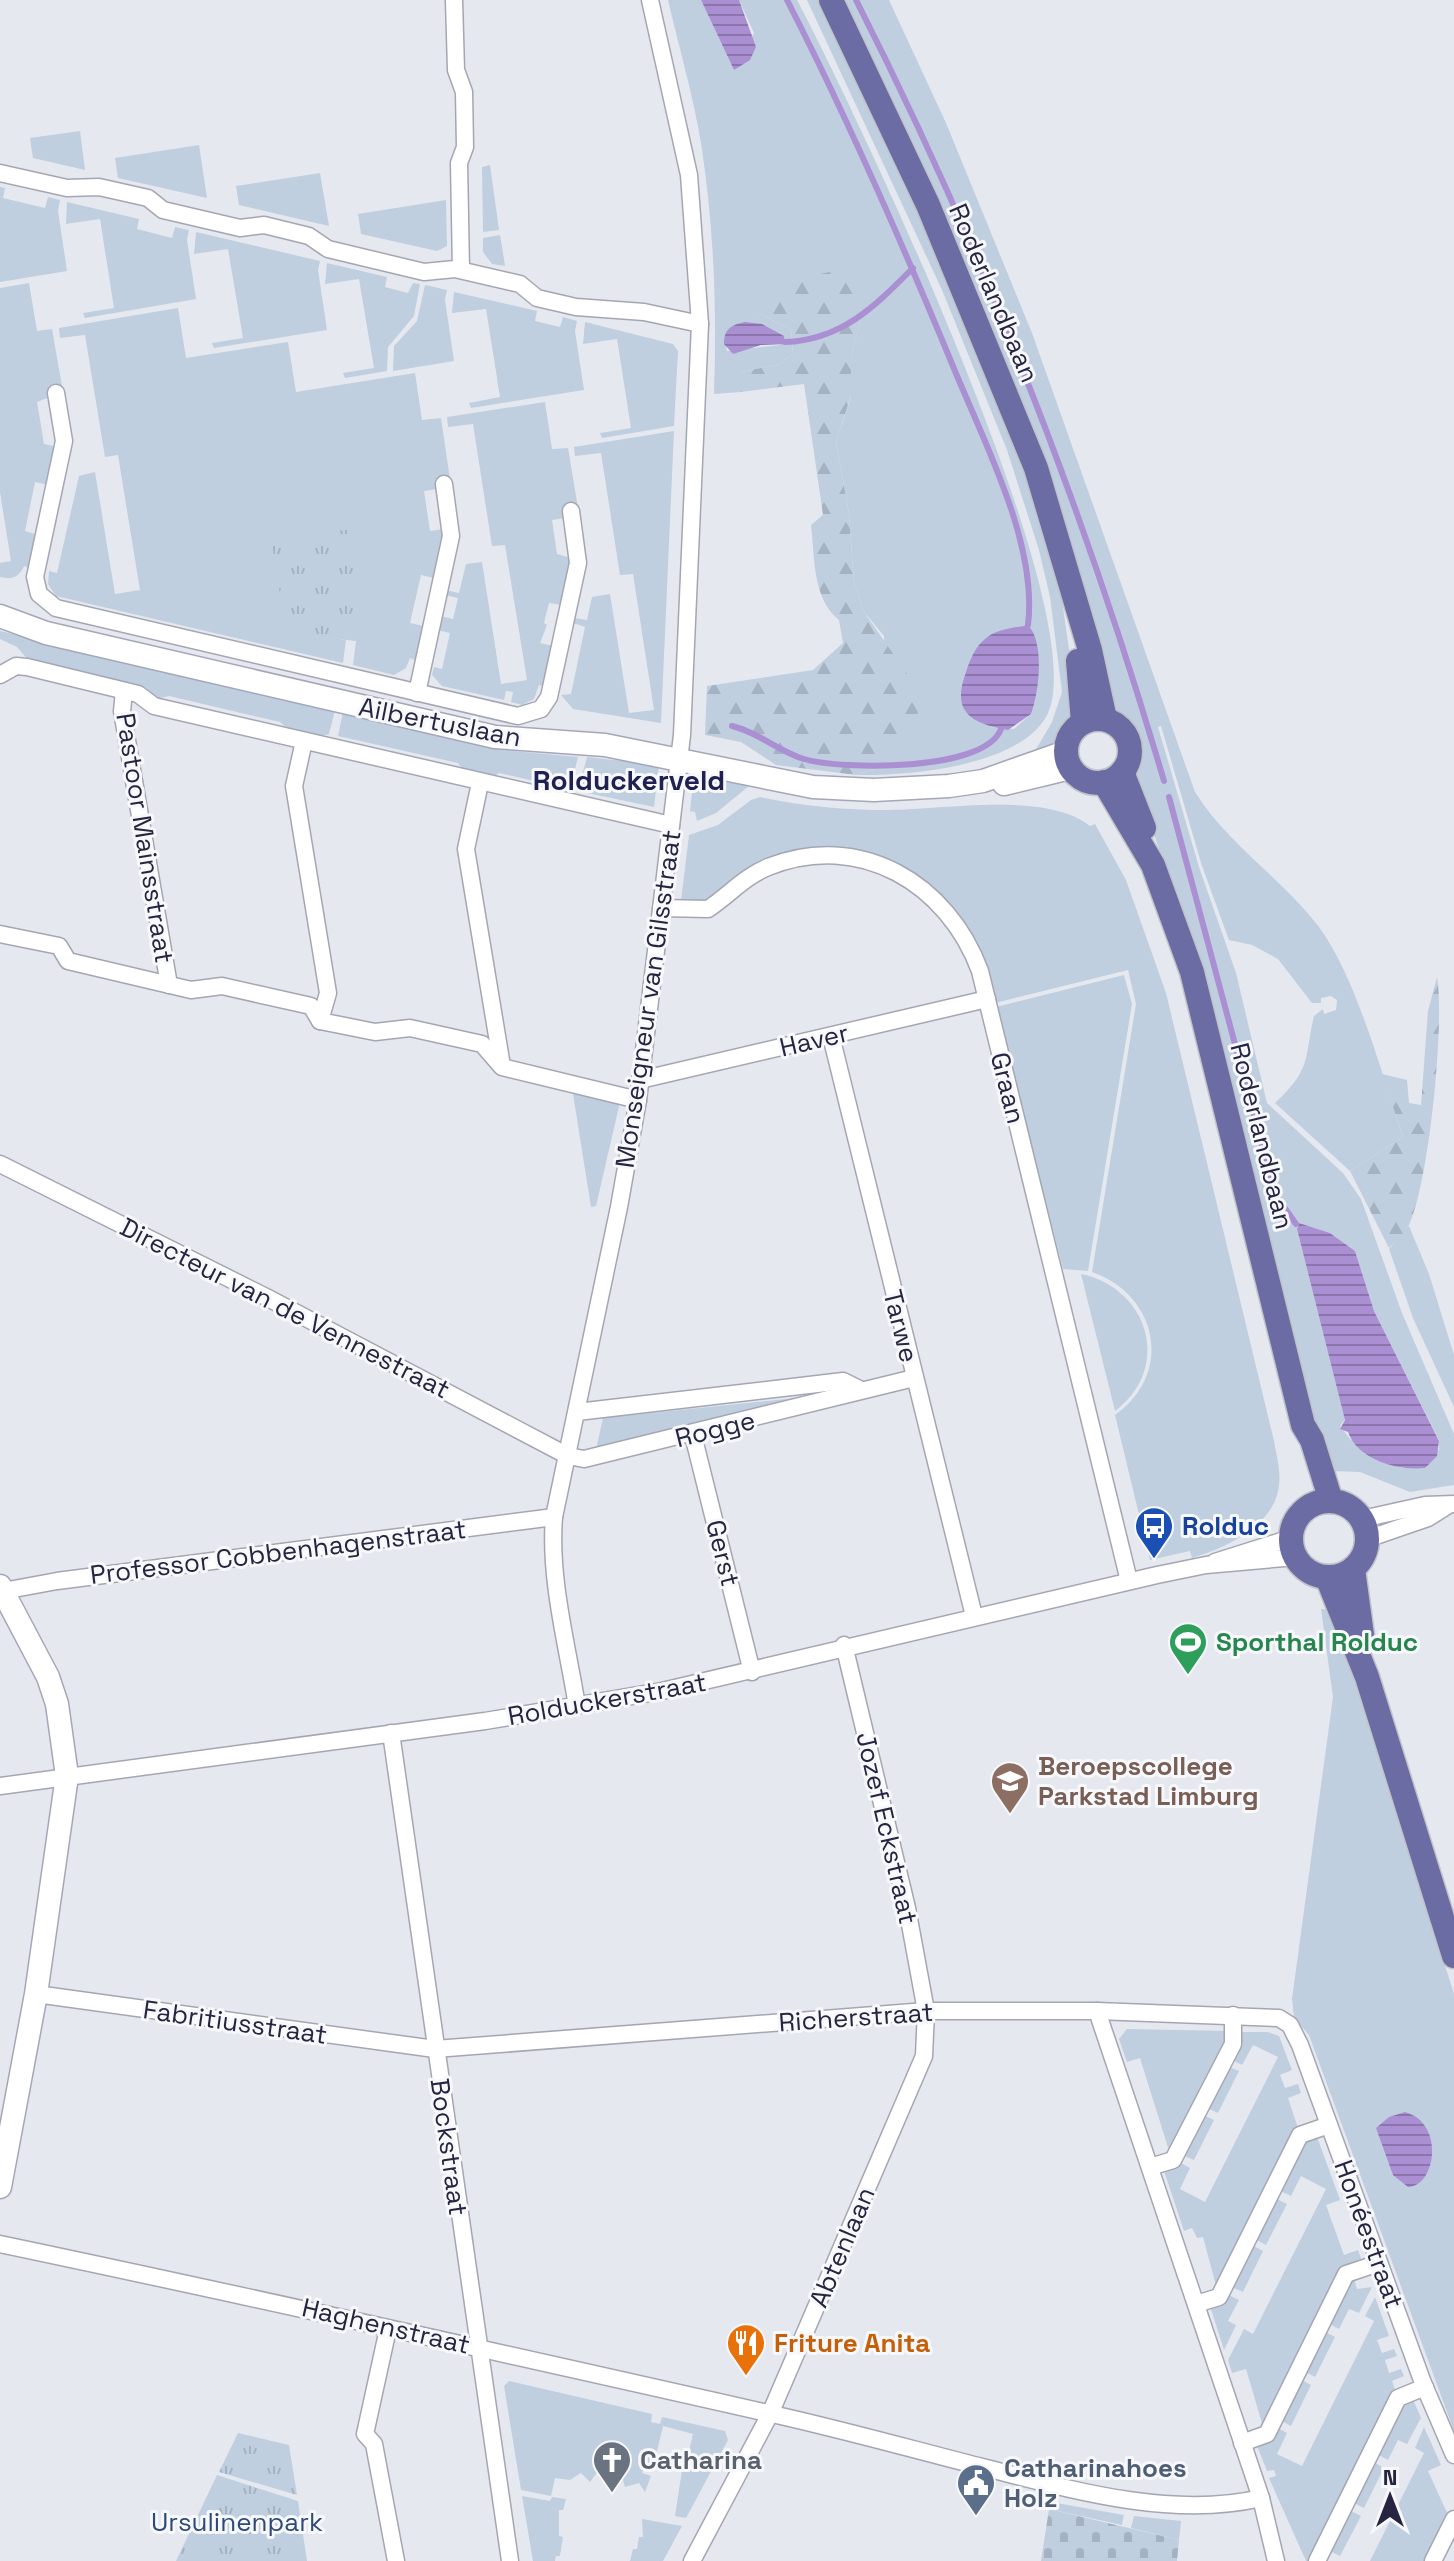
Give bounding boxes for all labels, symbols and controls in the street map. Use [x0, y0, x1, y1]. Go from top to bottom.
street label: Roderlandbaan [941, 198, 1047, 388]
street label: Ailbertuslaan [356, 690, 524, 754]
street label: Pastoor Mainsstraat [108, 710, 182, 966]
district label: Rolduckerveld [533, 762, 725, 798]
street label: Monseigneur van Gilsstraat [607, 828, 689, 1170]
street label: Haver [776, 1016, 852, 1064]
street label: Roderlandbaan [1222, 1039, 1302, 1233]
street label: Graan [983, 1049, 1033, 1127]
street label: Directeur van de Vennestraat [114, 1210, 456, 1406]
street label: Tarwe [876, 1286, 926, 1366]
street label: Rogge [671, 1403, 759, 1455]
bus stop icon: Rolduc [1133, 1505, 1175, 1560]
place label: Rolduc [1182, 1509, 1269, 1543]
street label: Professor Cobbenhagenstraat [88, 1512, 468, 1592]
street label: Gerst [698, 1516, 748, 1590]
sports icon: Sporthal Rolduc [1167, 1621, 1209, 1676]
place label: Sporthal Rolduc [1216, 1625, 1418, 1659]
street label: Rolduckerstraat [505, 1665, 709, 1733]
street label: Jozef Eckstraat [848, 1729, 926, 1927]
place label: Beroepscollege Parkstad Limburg [1038, 1749, 1258, 1813]
school or university icon: Beroepscollege Parkstad Limburg [989, 1760, 1031, 1815]
street label: Fabritiusstraat [141, 1992, 329, 2052]
street label: Richerstraat [778, 1995, 934, 2039]
street label: Bockstraat [423, 2076, 475, 2218]
street label: Honéestraat [1326, 2155, 1412, 2313]
street label: Abtenlaan [801, 2182, 883, 2312]
street label: Haghenstraat [299, 2290, 473, 2362]
restaurant icon: Friture Anita [725, 2322, 767, 2377]
place label: Friture Anita [774, 2326, 930, 2360]
church icon: Catharina [591, 2439, 633, 2494]
place label: Catharina [640, 2443, 762, 2477]
place label: Catharinahoes Holz [1004, 2451, 1187, 2515]
north arrow [1350, 2457, 1430, 2537]
public building icon: Catharinahoes Holz [955, 2462, 997, 2517]
text: N [1383, 2463, 1397, 2491]
park label: Ursulinenpark [151, 2505, 323, 2539]

